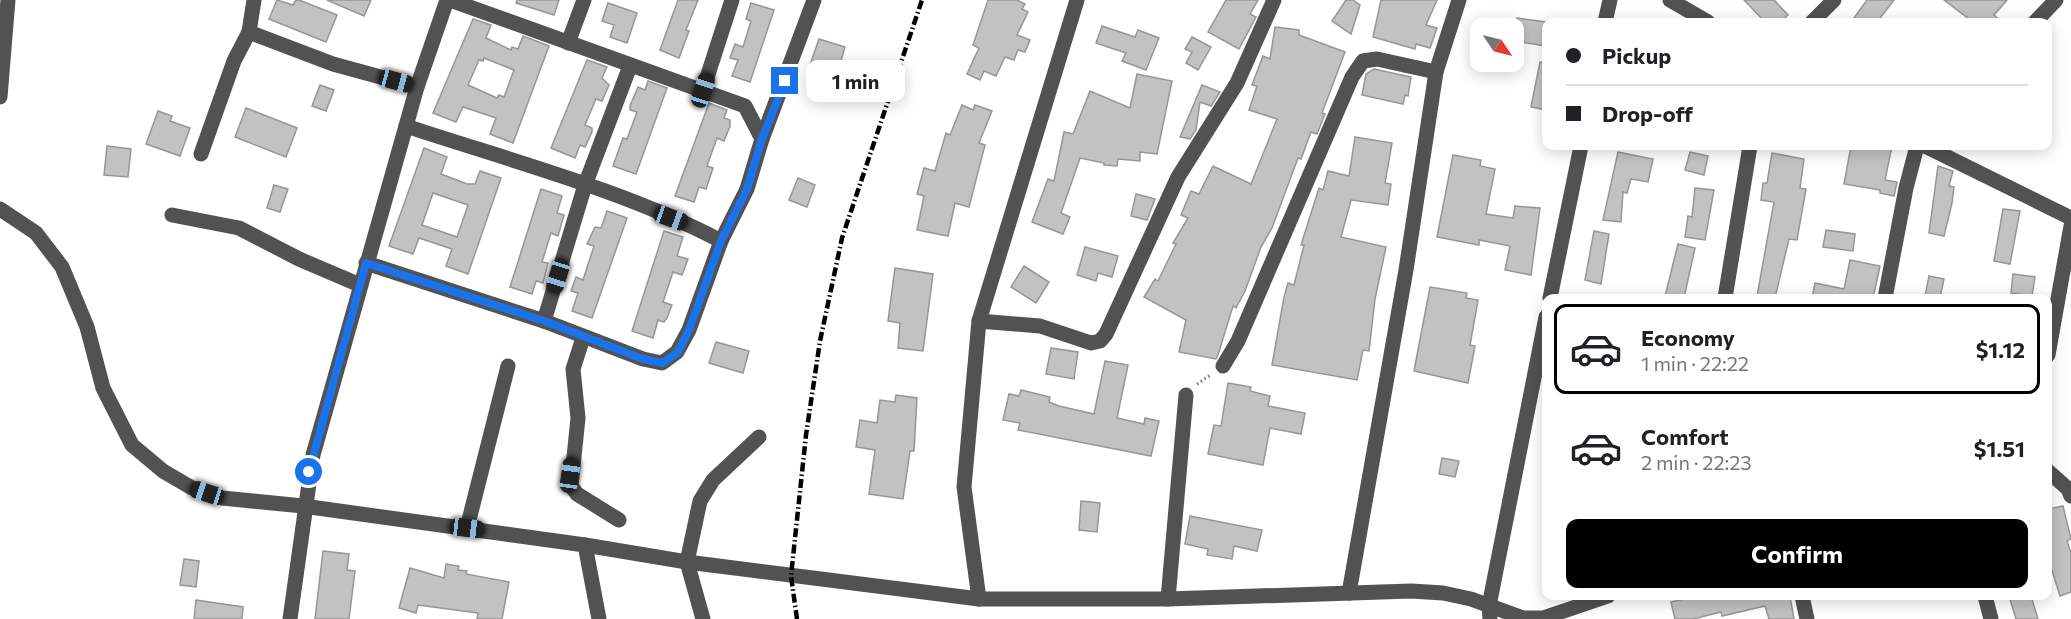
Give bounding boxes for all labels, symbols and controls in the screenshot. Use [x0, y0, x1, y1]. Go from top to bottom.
north arrow [1470, 18, 1524, 72]
map controls [1470, 18, 1524, 72]
text: Pickup [1602, 42, 1671, 69]
callout: 1 min [806, 60, 905, 102]
route end [771, 67, 798, 94]
car [376, 68, 416, 94]
text: 1 min [832, 69, 879, 93]
car [689, 70, 717, 110]
text: Drop-off [1602, 100, 1693, 127]
car [651, 203, 691, 233]
car [544, 256, 572, 296]
icon: car [1569, 322, 1623, 376]
text: Economy [1641, 324, 1735, 351]
text: $1.12 [1976, 336, 2025, 363]
text: 1 min · 22:22 [1641, 351, 1749, 375]
icon: car [1569, 421, 1623, 475]
text: Comfort [1641, 423, 1729, 450]
text: $1.51 [1974, 435, 2025, 462]
text: 2 min · 22:23 [1641, 450, 1752, 474]
car [559, 456, 581, 494]
route start [295, 458, 322, 485]
car [187, 479, 227, 507]
car [448, 517, 486, 539]
button: Confirm [1566, 519, 2028, 588]

